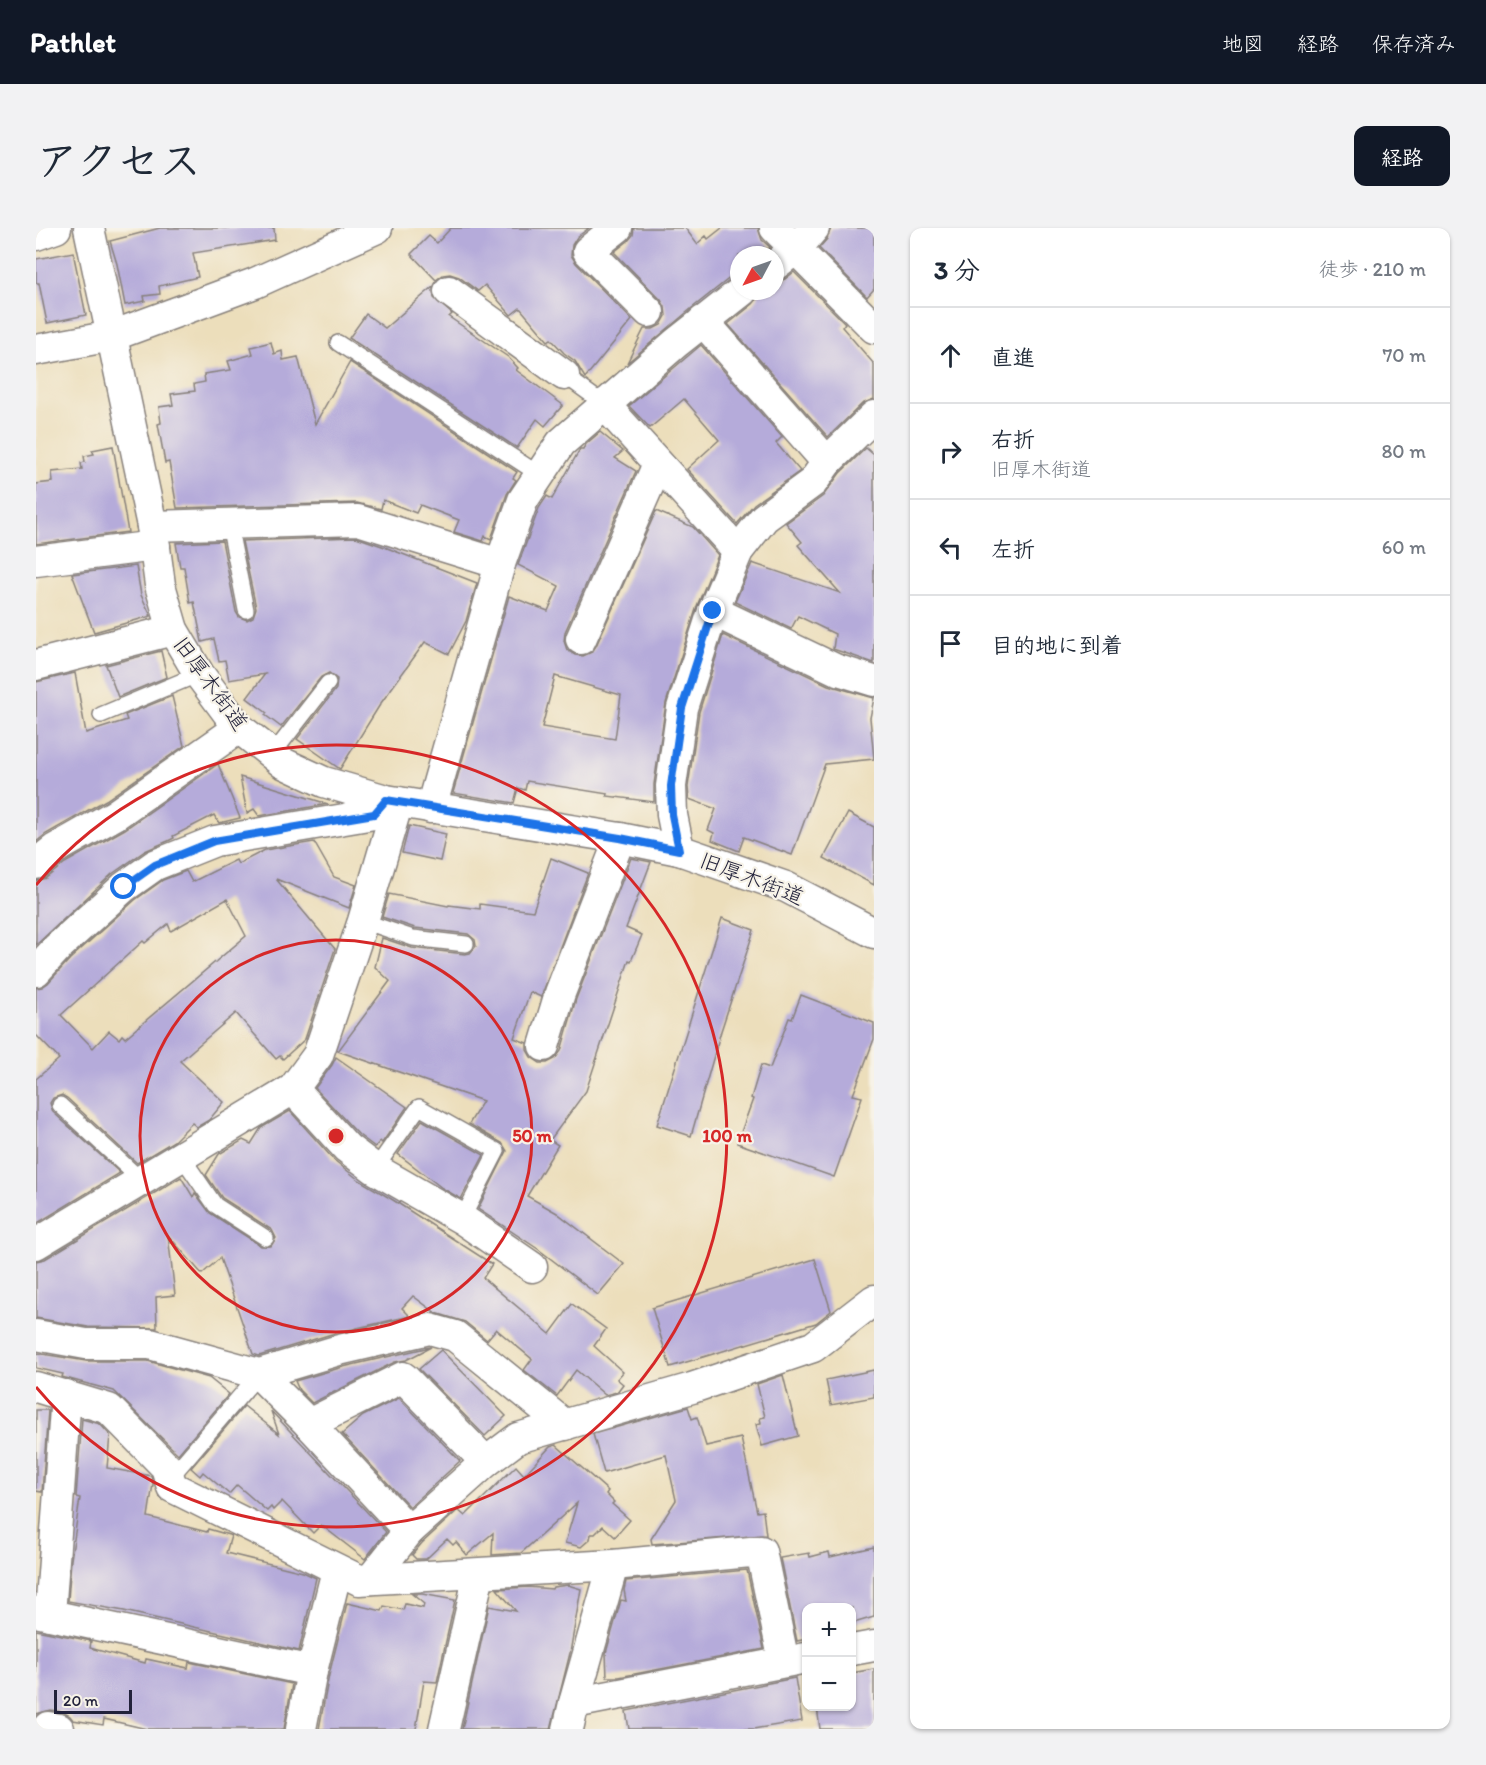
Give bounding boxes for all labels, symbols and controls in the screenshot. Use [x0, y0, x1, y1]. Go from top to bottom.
text: Pathlet [30, 25, 116, 59]
text: 地図 [1222, 31, 1264, 56]
text: 経路 [1297, 31, 1339, 56]
text: 保存済み [1372, 31, 1456, 56]
button: 経路 [1354, 126, 1450, 186]
text: アクセス [36, 135, 201, 186]
north arrow [730, 246, 784, 300]
text: 3 分 [934, 254, 980, 286]
text: 徒歩 · 210 m [1319, 257, 1426, 281]
icon: ahead [934, 339, 967, 372]
text: 70 m [1382, 343, 1426, 367]
text: 直進 [991, 344, 1035, 371]
text: 右折 [991, 426, 1035, 453]
icon: right [934, 435, 967, 468]
text: 80 m [1381, 439, 1426, 463]
text: 旧厚木街道 [991, 457, 1091, 481]
icon: left [934, 531, 967, 564]
text: 60 m [1382, 535, 1426, 559]
text: 左折 [991, 536, 1035, 563]
route end [699, 597, 725, 623]
icon: arrive [934, 627, 967, 660]
street label: 旧厚木街道 [167, 631, 254, 736]
text: 目的地に到着 [991, 632, 1123, 659]
street label: 旧厚木街道 [696, 846, 808, 911]
route start [110, 873, 136, 899]
text: 50 m [512, 1125, 553, 1147]
text: 100 m [702, 1125, 753, 1147]
centre of rings [326, 1126, 346, 1146]
map controls [802, 1603, 856, 1711]
button: + [802, 1603, 856, 1657]
button: − [802, 1657, 856, 1711]
scale bar [54, 1687, 132, 1714]
text: 20 m [63, 1691, 98, 1710]

